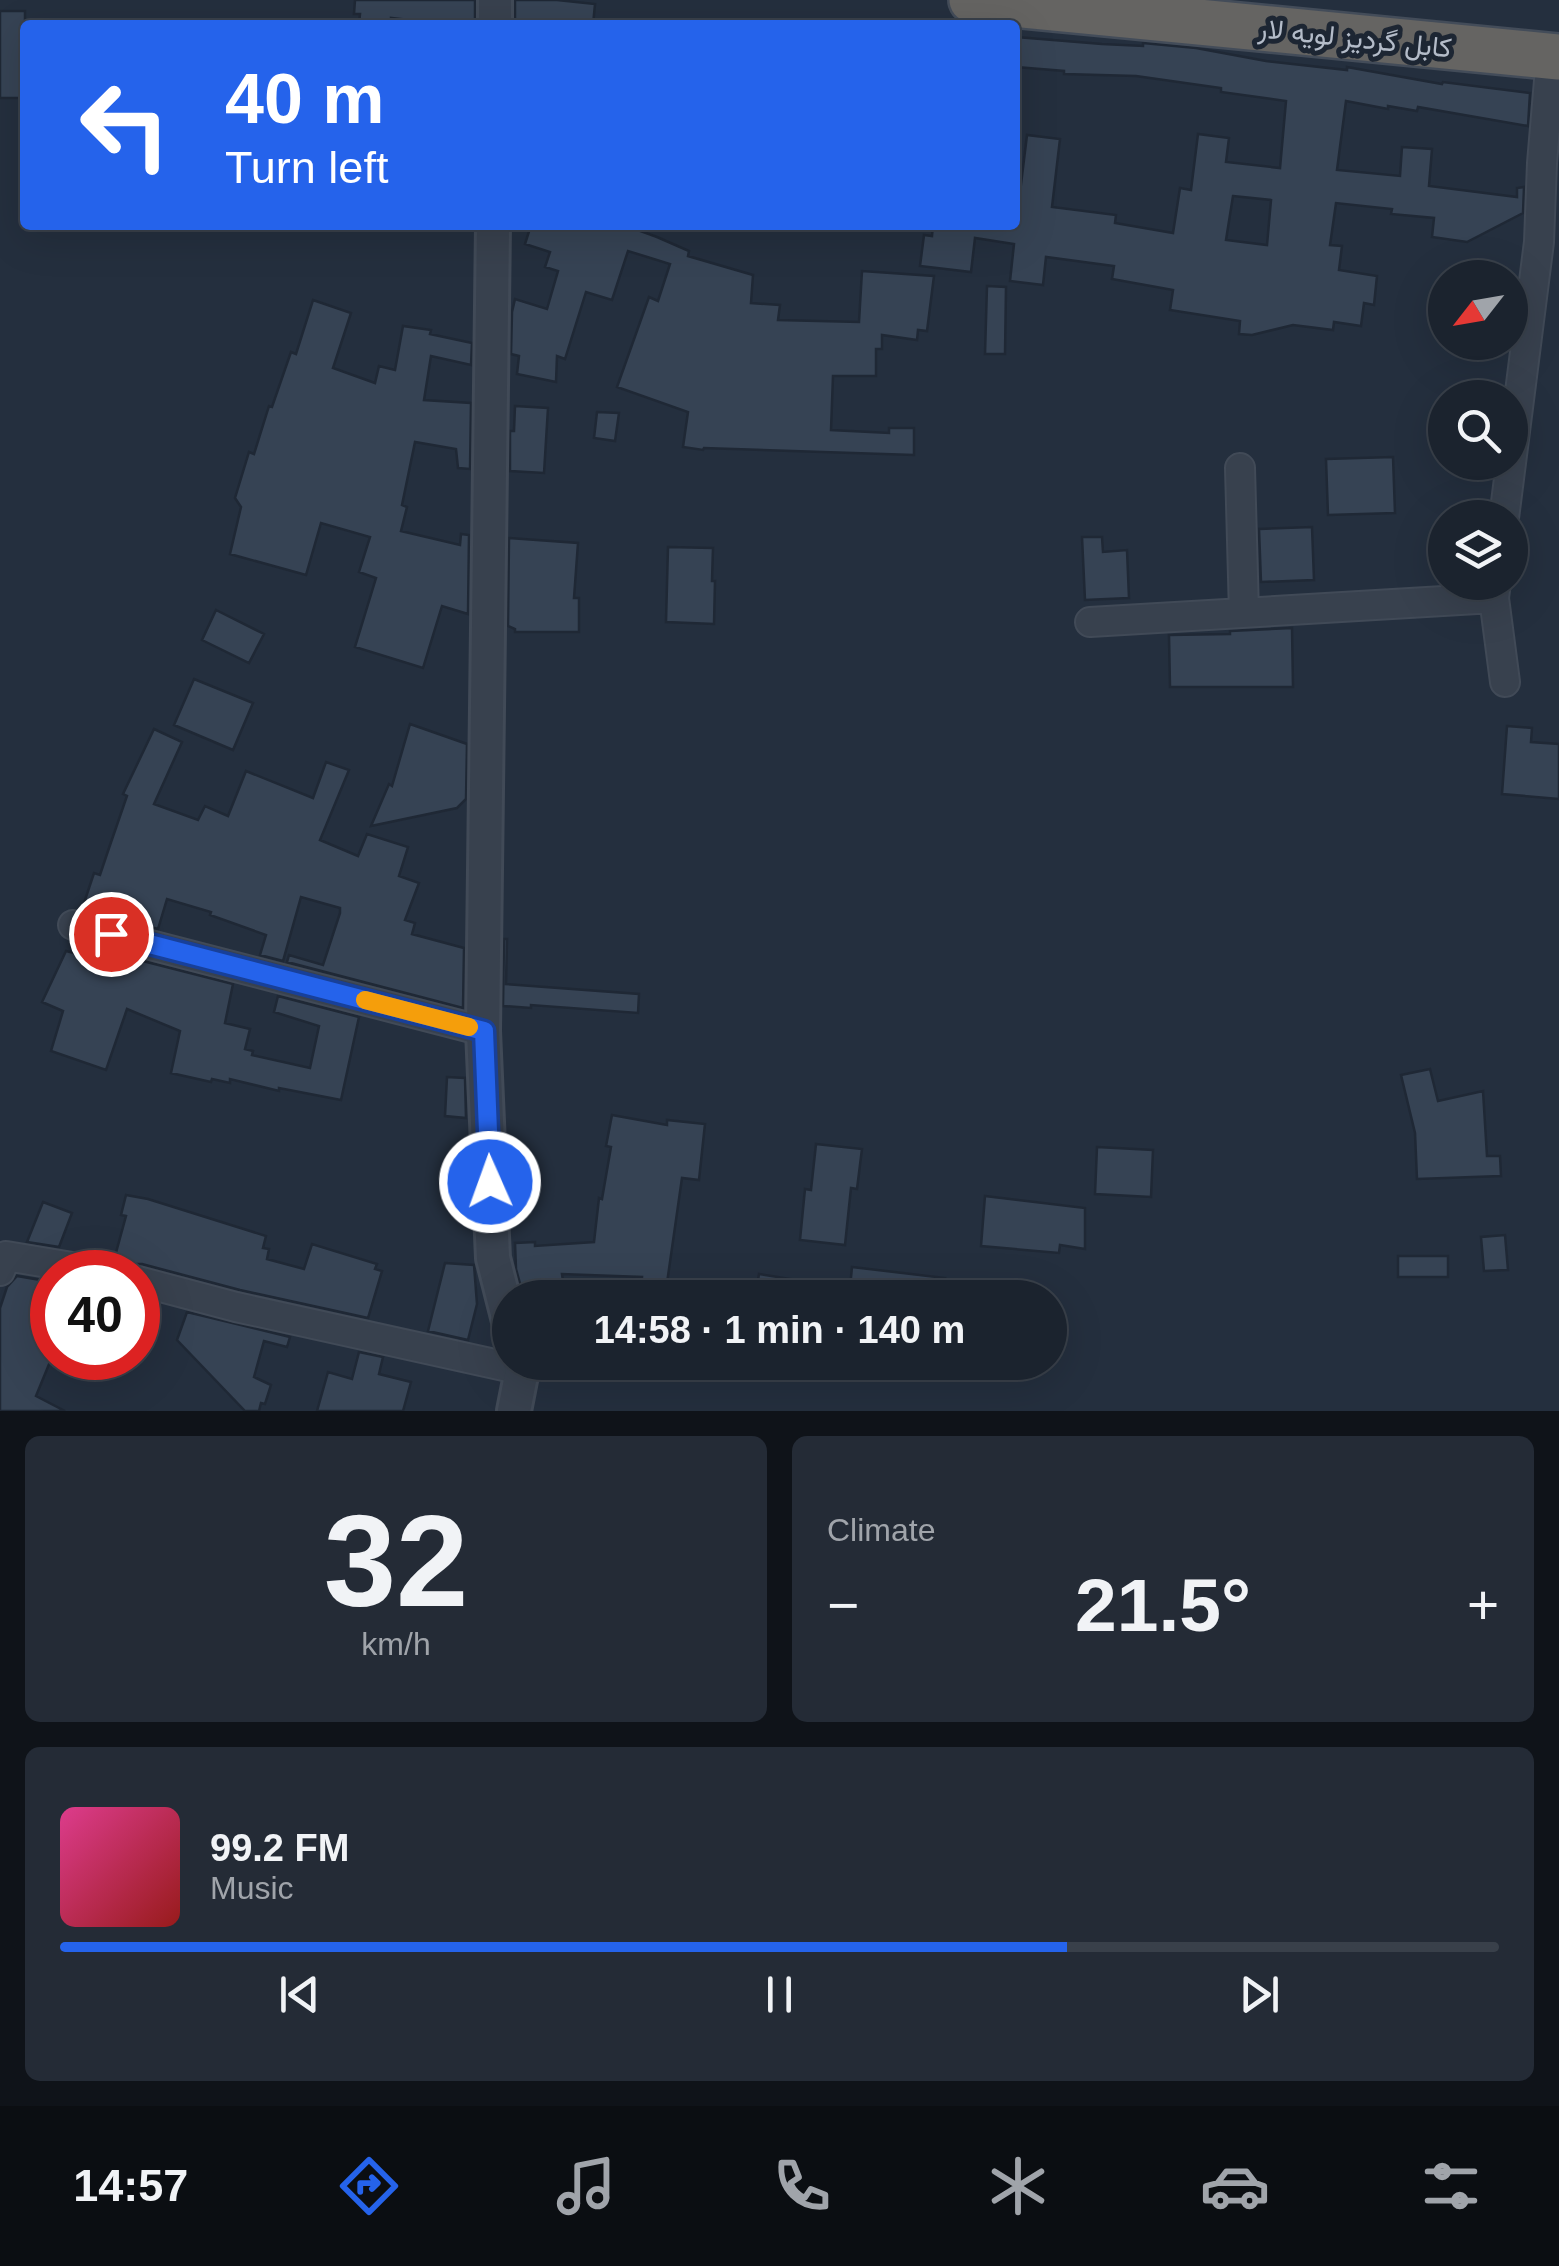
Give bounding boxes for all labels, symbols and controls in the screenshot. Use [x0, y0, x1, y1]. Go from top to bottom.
street label: کابل گردیز لویه لار [1256, 12, 1453, 66]
icon: left [60, 60, 190, 190]
text: 40 m [225, 60, 385, 138]
text: Turn left [225, 142, 388, 193]
north arrow [1428, 260, 1528, 360]
map controls [1428, 260, 1528, 600]
button: search [1428, 380, 1528, 480]
button: layers [1428, 500, 1528, 600]
pin [69, 892, 154, 977]
icon: arrive [84, 907, 139, 962]
position arrow [438, 1130, 542, 1234]
speed limit sign: 40 [30, 1250, 160, 1380]
text: 14:58 · 1 min · 140 m [594, 1309, 965, 1351]
text: 32 [324, 1488, 468, 1634]
text: Climate [827, 1512, 935, 1548]
text: 21.5° [1075, 1563, 1251, 1647]
text: − [827, 1574, 859, 1636]
text: + [1467, 1574, 1499, 1636]
text: km/h [361, 1626, 431, 1662]
text: 99.2 FM [210, 1827, 349, 1869]
text: Music [210, 1870, 294, 1906]
icon: previous [272, 1967, 327, 2022]
icon: pause [752, 1967, 807, 2022]
icon: next [1232, 1967, 1287, 2022]
icon: directions [334, 2151, 404, 2221]
icon: music [551, 2151, 621, 2221]
icon: phone [767, 2151, 837, 2221]
icon: climate [983, 2151, 1053, 2221]
icon: car [1200, 2151, 1270, 2221]
icon: filters [1416, 2151, 1486, 2221]
text: 14:57 [73, 2160, 188, 2211]

